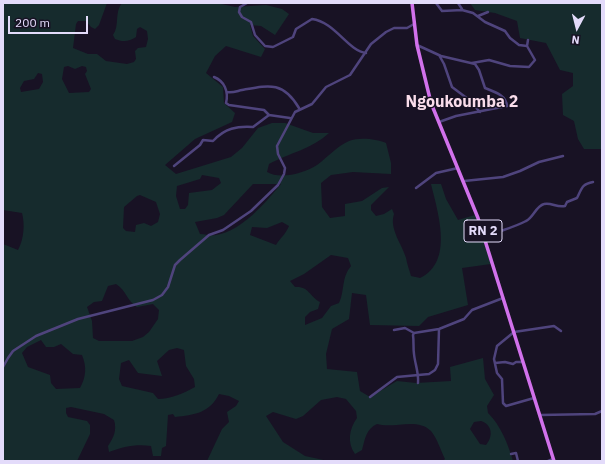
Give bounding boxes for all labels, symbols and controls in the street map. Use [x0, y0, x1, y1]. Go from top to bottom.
scale bar [10, 8, 90, 34]
north arrow [557, 8, 597, 48]
text: 200 m [15, 15, 50, 30]
text: N [571, 32, 580, 47]
district label: Ngoukoumba 2 [406, 92, 518, 112]
road number: RN 2 [464, 220, 502, 242]

